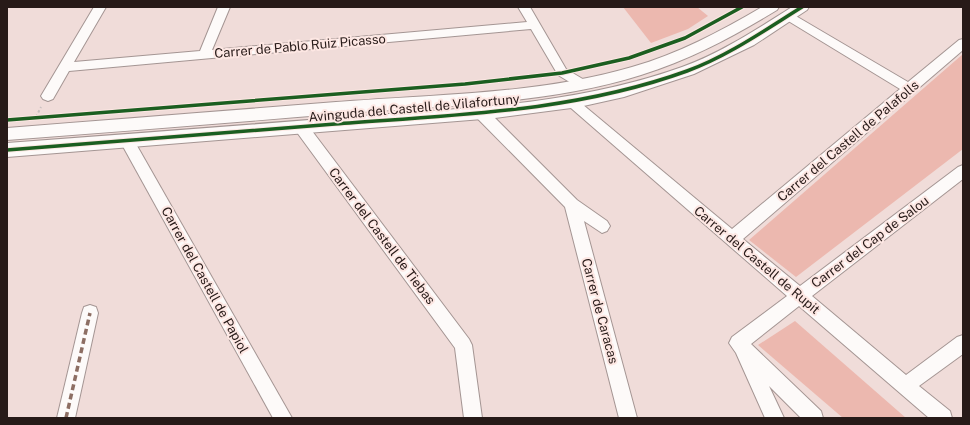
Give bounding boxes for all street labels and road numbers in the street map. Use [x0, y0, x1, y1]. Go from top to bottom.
street label: Carrer de Pablo Ruiz Picasso [214, 31, 386, 61]
street label: Carrer del Castell de Palafolls [774, 77, 922, 205]
street label: Avinguda del Castell de Vilafortuny [308, 91, 520, 125]
street label: Carrer del Castell de Tiebas [326, 165, 438, 307]
street label: Carrer del Cap de Salou [808, 193, 932, 291]
street label: Carrer del Castell de Rupit [691, 203, 823, 317]
street label: Carrer del Castell de Papiol [158, 204, 252, 356]
street label: Carrer de Caracas [579, 257, 621, 365]

